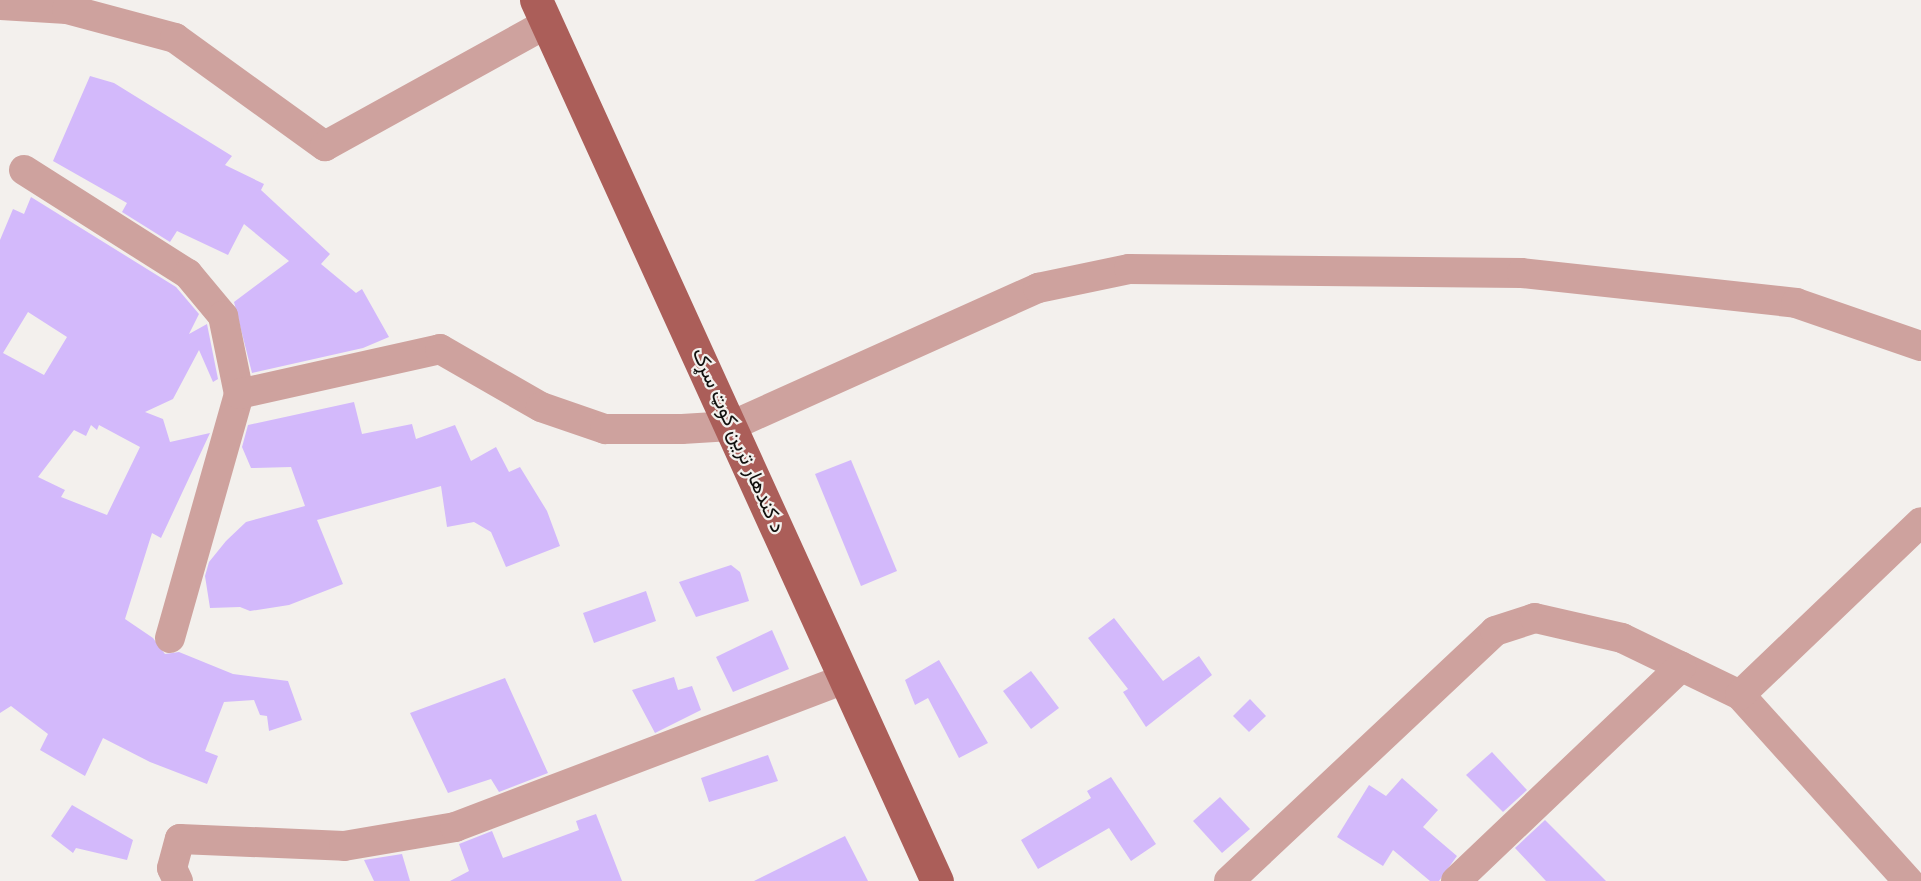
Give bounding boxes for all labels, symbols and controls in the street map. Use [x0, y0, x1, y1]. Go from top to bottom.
street label: د کندهار ترين کوټ سړک [685, 345, 789, 537]

